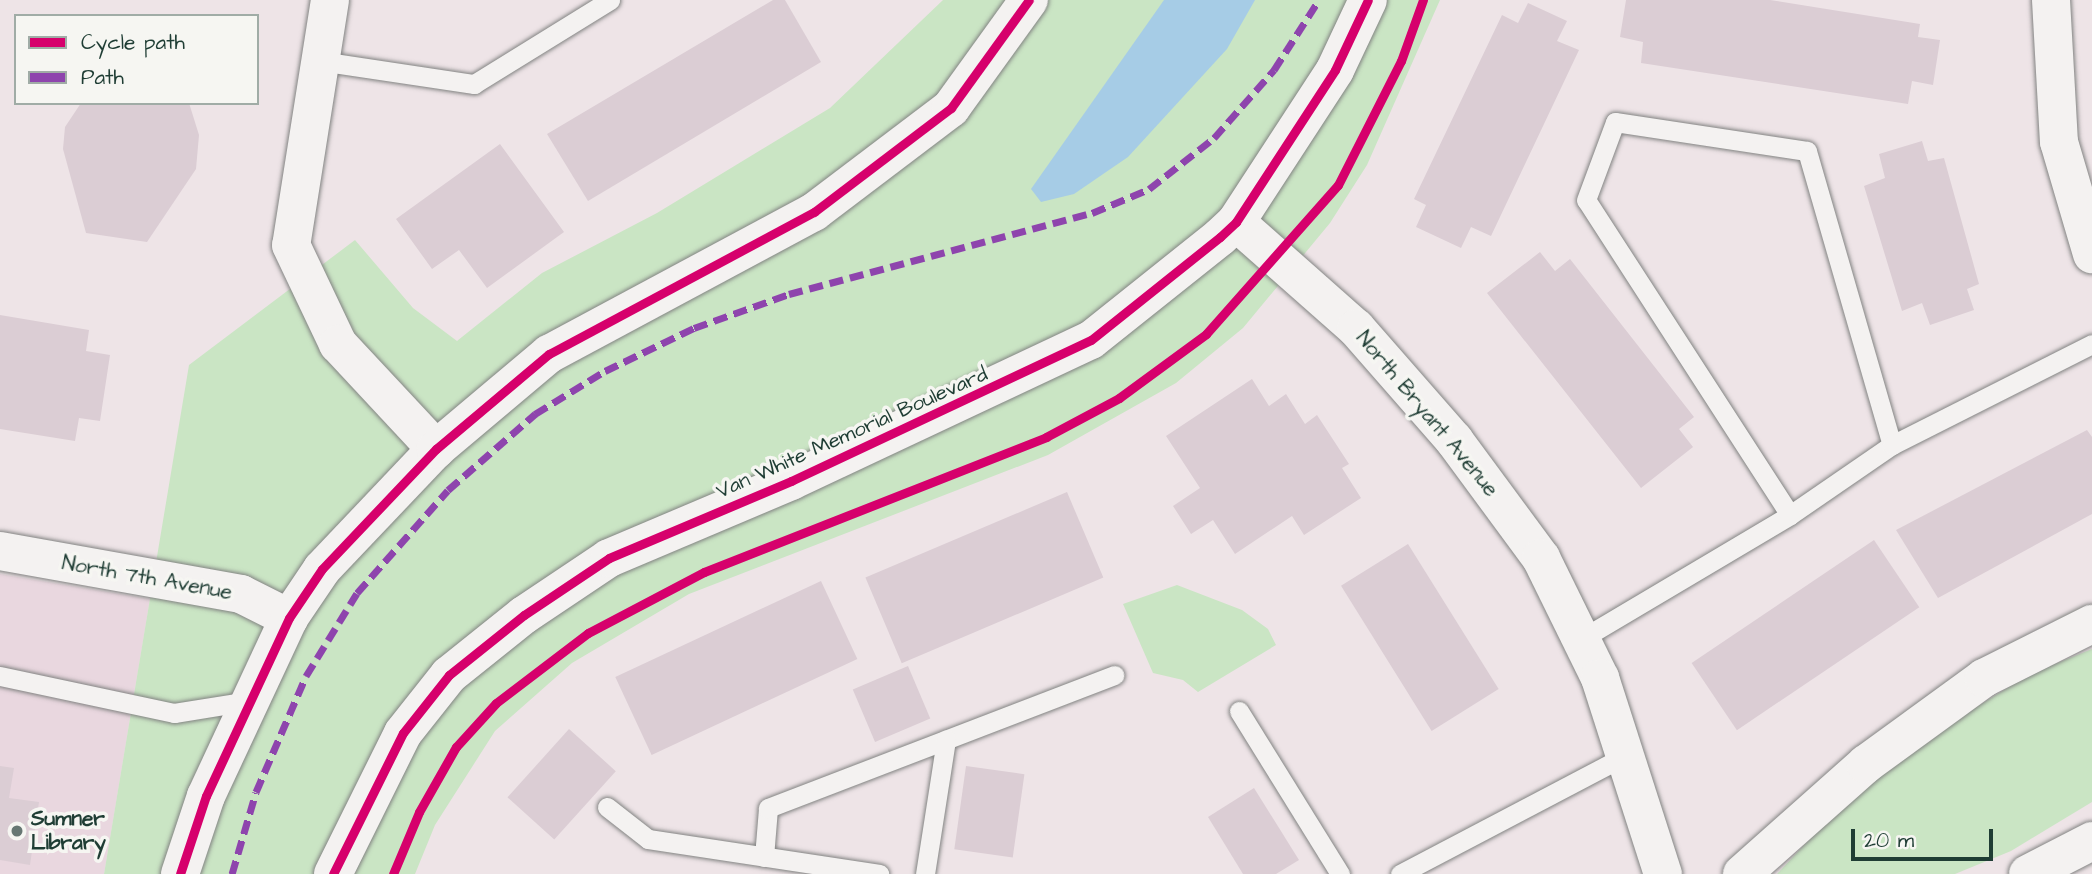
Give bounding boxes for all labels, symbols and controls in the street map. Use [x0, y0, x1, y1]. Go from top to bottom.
legend [14, 14, 259, 105]
text: Cycle path [81, 28, 185, 57]
text: Path [81, 63, 124, 92]
street label: North Bryant Avenue [1350, 326, 1504, 502]
street label: Van White Memorial Boulevard [712, 362, 992, 504]
street label: North 7th Avenue [60, 551, 234, 605]
place label: Sumner Library [31, 806, 106, 856]
scale bar [1854, 814, 1996, 858]
marker: Sumner Library [9, 823, 25, 839]
text: 20 m [1864, 826, 1914, 855]

